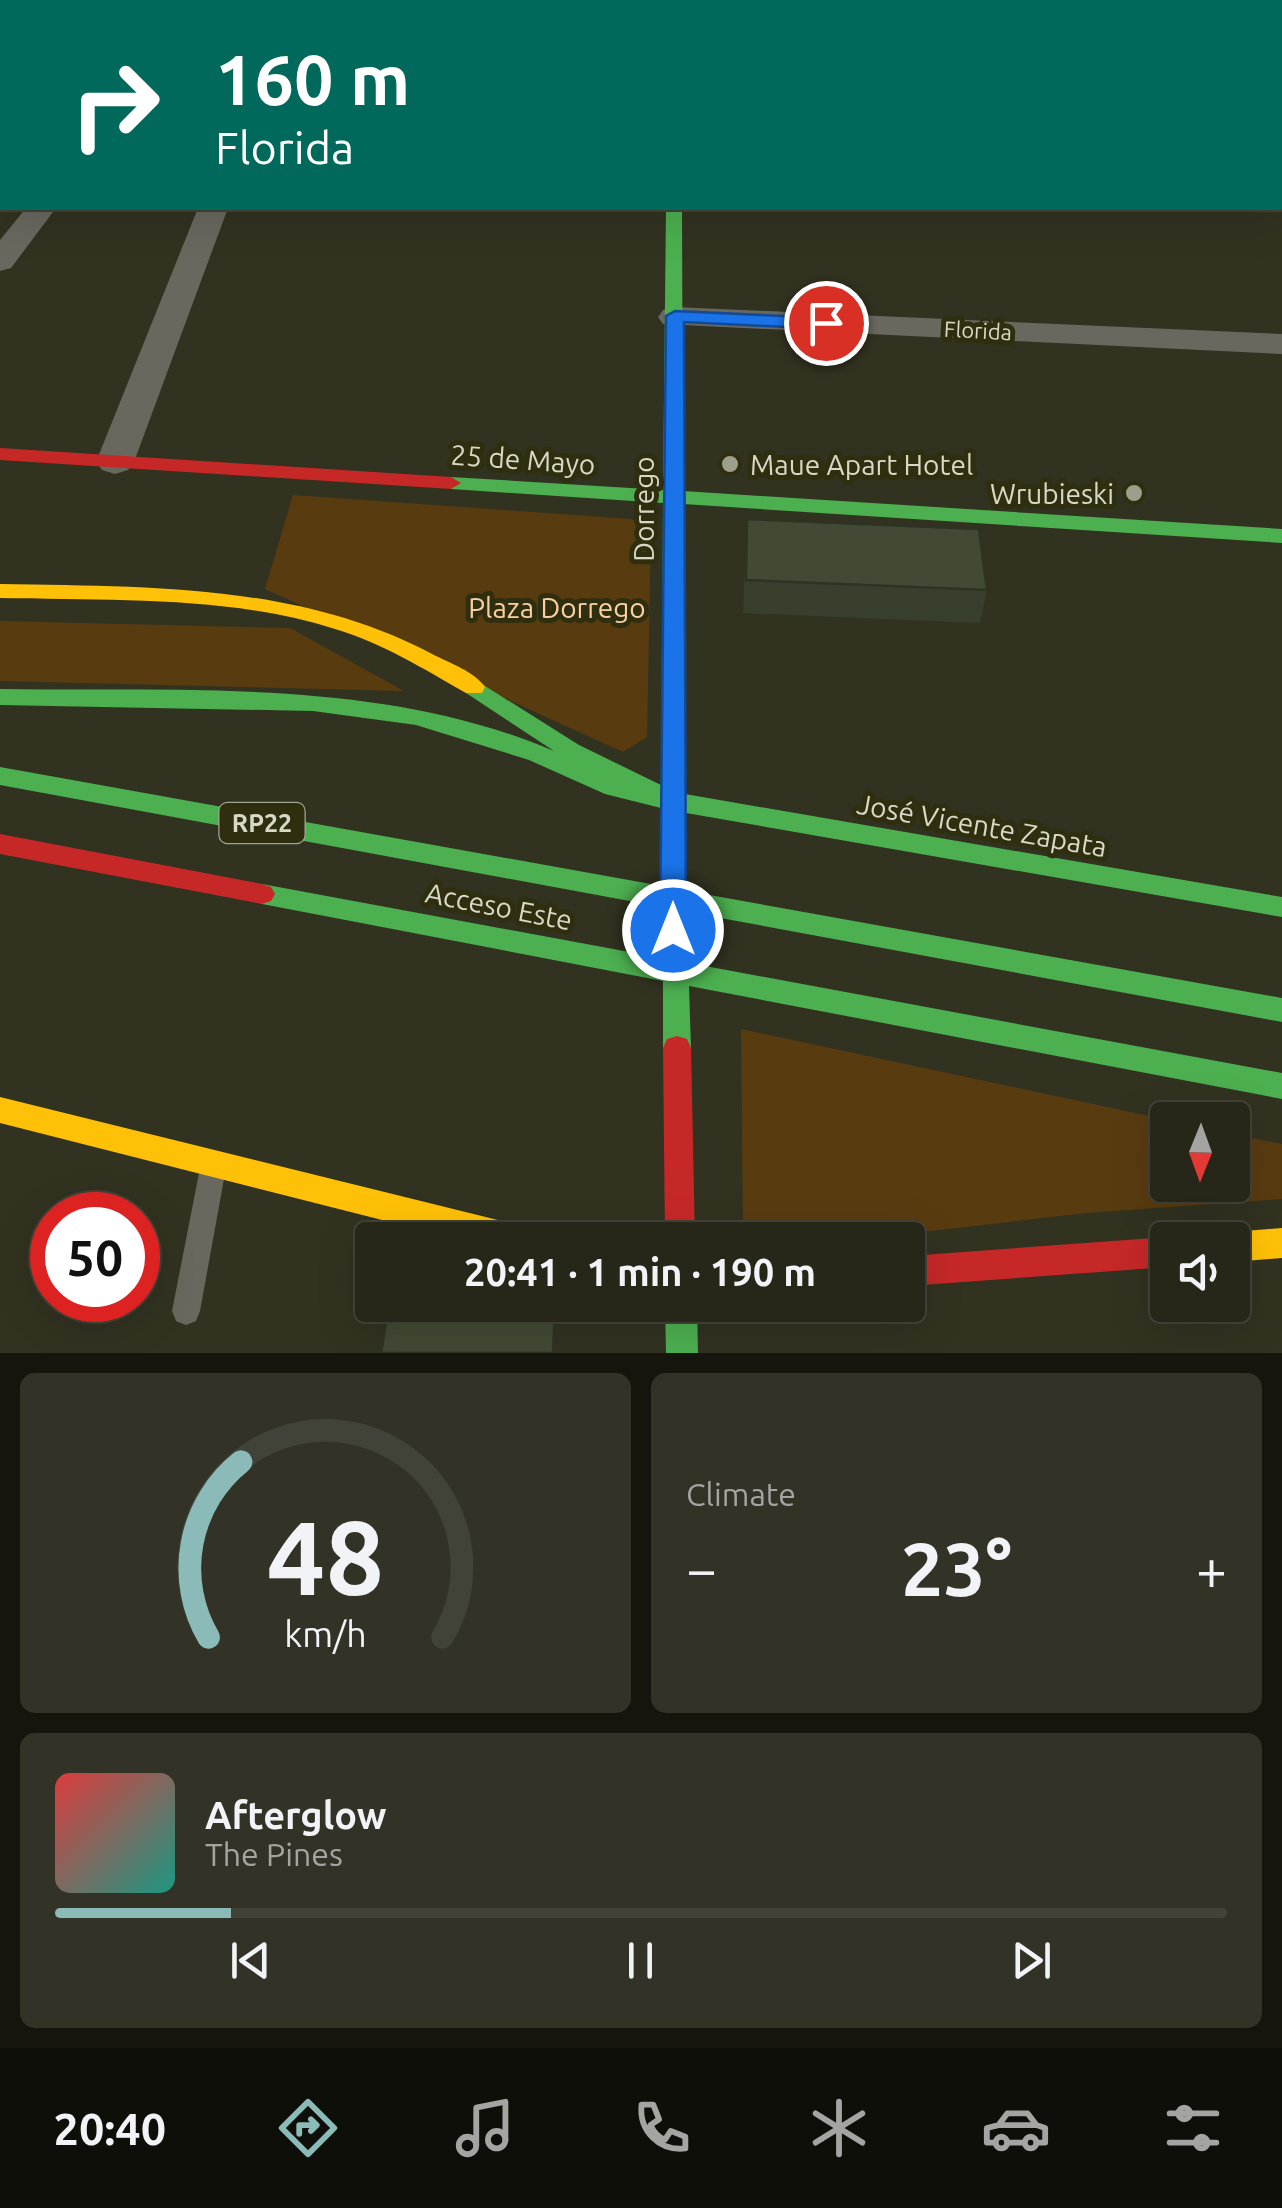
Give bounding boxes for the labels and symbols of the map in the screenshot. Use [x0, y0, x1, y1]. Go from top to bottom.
pin [784, 281, 869, 366]
street label: Florida [943, 316, 1013, 344]
street label: 25 de Mayo [450, 438, 596, 480]
place label: Maue Apart Hotel [750, 449, 973, 480]
marker: Maue Apart Hotel [719, 453, 741, 475]
street label: Dorrego [628, 456, 659, 562]
place label: Wrubieski [990, 478, 1114, 509]
marker: Wrubieski [1123, 482, 1145, 504]
park label: Plaza Dorrego [468, 592, 646, 623]
street label: José Vicente Zapata [855, 788, 1109, 862]
road number: RP22 [220, 803, 304, 843]
street label: Acceso Este [423, 877, 575, 935]
position arrow [621, 878, 725, 982]
north arrow [1150, 1102, 1250, 1202]
speed limit sign: 50 [30, 1192, 160, 1322]

